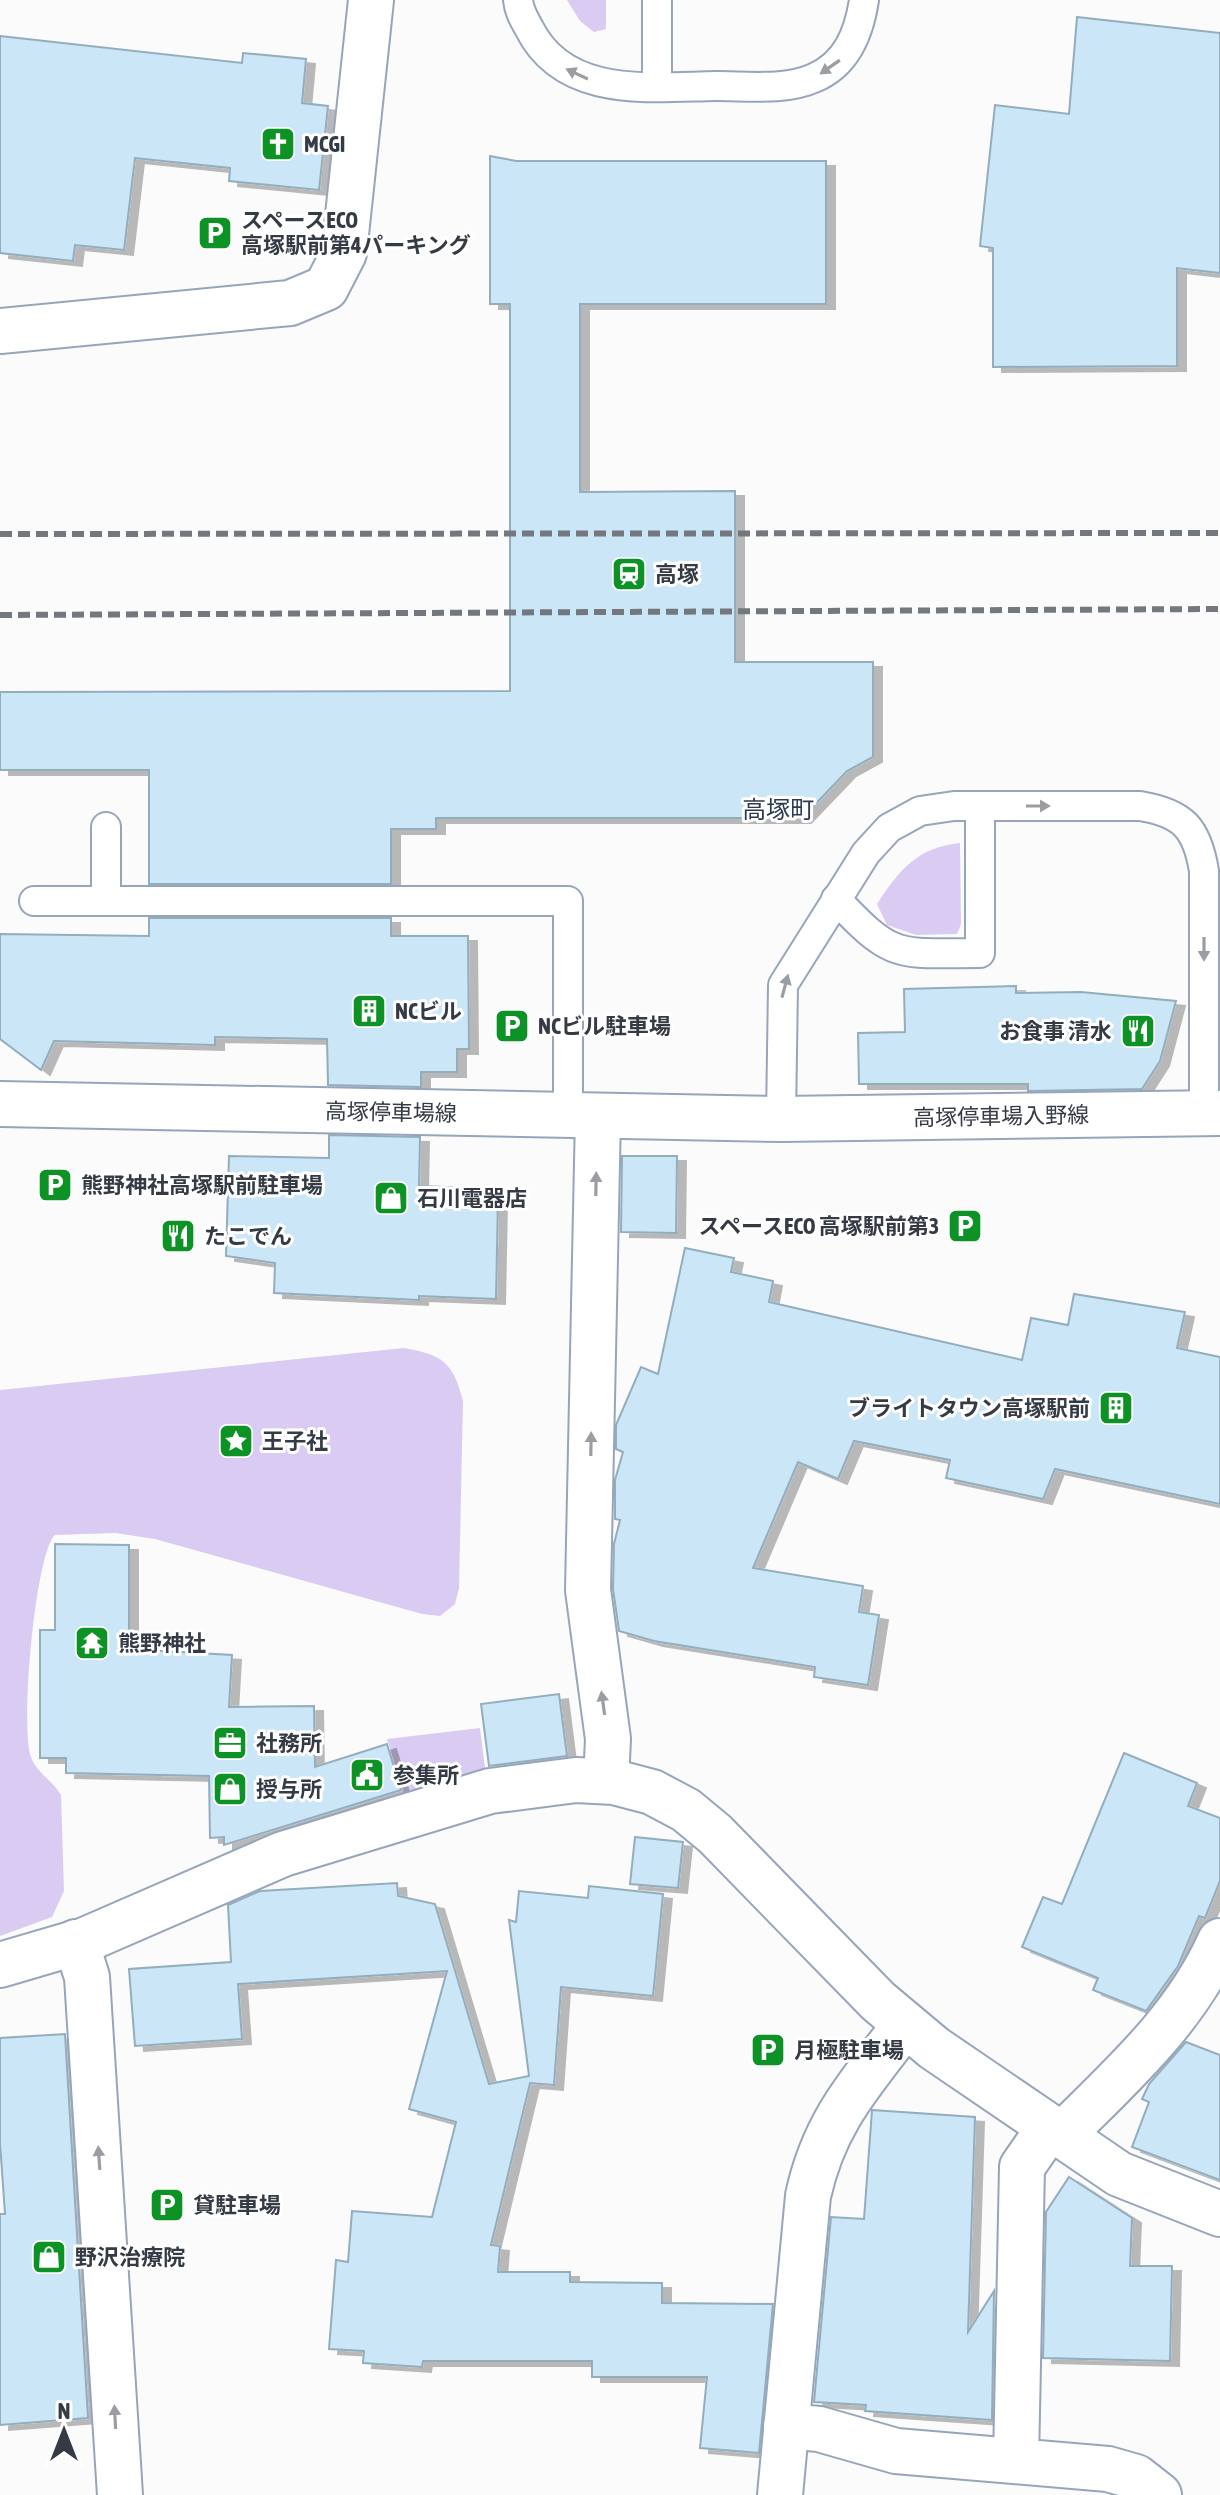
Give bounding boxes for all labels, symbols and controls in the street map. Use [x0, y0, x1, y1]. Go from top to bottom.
one-way arrow [820, 59, 841, 74]
one-way arrow [565, 68, 589, 81]
church icon: MCGI [259, 125, 297, 163]
place label: MCGI [304, 131, 345, 157]
place label: スペースECO 高塚駅前第4パーキング [241, 207, 471, 258]
parking icon: スペースECO 高塚駅前第4パーキング [196, 214, 234, 252]
station icon: 高塚 [610, 555, 648, 593]
place label: 高塚 [655, 561, 699, 587]
district label: 高塚町 [742, 796, 814, 823]
one-way arrow [1026, 800, 1051, 812]
one-way arrow [1198, 937, 1210, 962]
one-way arrow [779, 973, 792, 997]
building icon: NCビル [350, 992, 388, 1030]
place label: NCビル [395, 998, 462, 1024]
parking icon: NCビル駐車場 [493, 1007, 531, 1045]
restaurant icon: お食事 清水 [1119, 1012, 1157, 1050]
place label: NCビル駐車場 [538, 1013, 671, 1039]
place label: お食事 清水 [999, 1018, 1112, 1044]
street label: 高塚停車場線 [325, 1098, 457, 1126]
street label: 高塚停車場入野線 [913, 1101, 1089, 1131]
parking icon: 熊野神社高塚駅前駐車場 [36, 1166, 74, 1204]
one-way arrow [590, 1171, 603, 1196]
place label: 熊野神社高塚駅前駐車場 [81, 1172, 323, 1198]
shop icon: 石川電器店 [372, 1179, 410, 1217]
place label: 石川電器店 [417, 1185, 527, 1211]
parking icon: スペースECO 高塚駅前第3 [946, 1207, 984, 1245]
place label: スペースECO 高塚駅前第3 [699, 1213, 939, 1239]
restaurant icon: たこでん [159, 1217, 197, 1255]
place label: たこでん [204, 1223, 292, 1249]
building icon: ブライトタウン高塚駅前 [1097, 1389, 1135, 1427]
place label: ブライトタウン高塚駅前 [848, 1395, 1090, 1421]
place icon: 王子社 [217, 1422, 255, 1460]
place label: 王子社 [262, 1428, 328, 1454]
one-way arrow [585, 1431, 598, 1456]
temple icon: 熊野神社 [73, 1624, 111, 1662]
place label: 熊野神社 [118, 1630, 206, 1656]
one-way arrow [596, 1690, 609, 1715]
office icon: 社務所 [211, 1724, 249, 1762]
place label: 社務所 [256, 1730, 322, 1756]
public building icon: 参集所 [348, 1756, 386, 1794]
place label: 参集所 [393, 1762, 459, 1788]
shop icon: 授与所 [211, 1770, 249, 1808]
place label: 授与所 [256, 1776, 322, 1802]
parking icon: 月極駐車場 [749, 2031, 787, 2069]
place label: 月極駐車場 [794, 2037, 904, 2063]
one-way arrow [93, 2145, 106, 2170]
parking icon: 貸駐車場 [148, 2186, 186, 2224]
place label: 貸駐車場 [193, 2192, 281, 2218]
shop icon: 野沢治療院 [30, 2238, 68, 2276]
place label: 野沢治療院 [75, 2244, 185, 2270]
north arrow [24, 2391, 104, 2471]
text: N [58, 2398, 70, 2424]
one-way arrow [108, 2404, 121, 2429]

